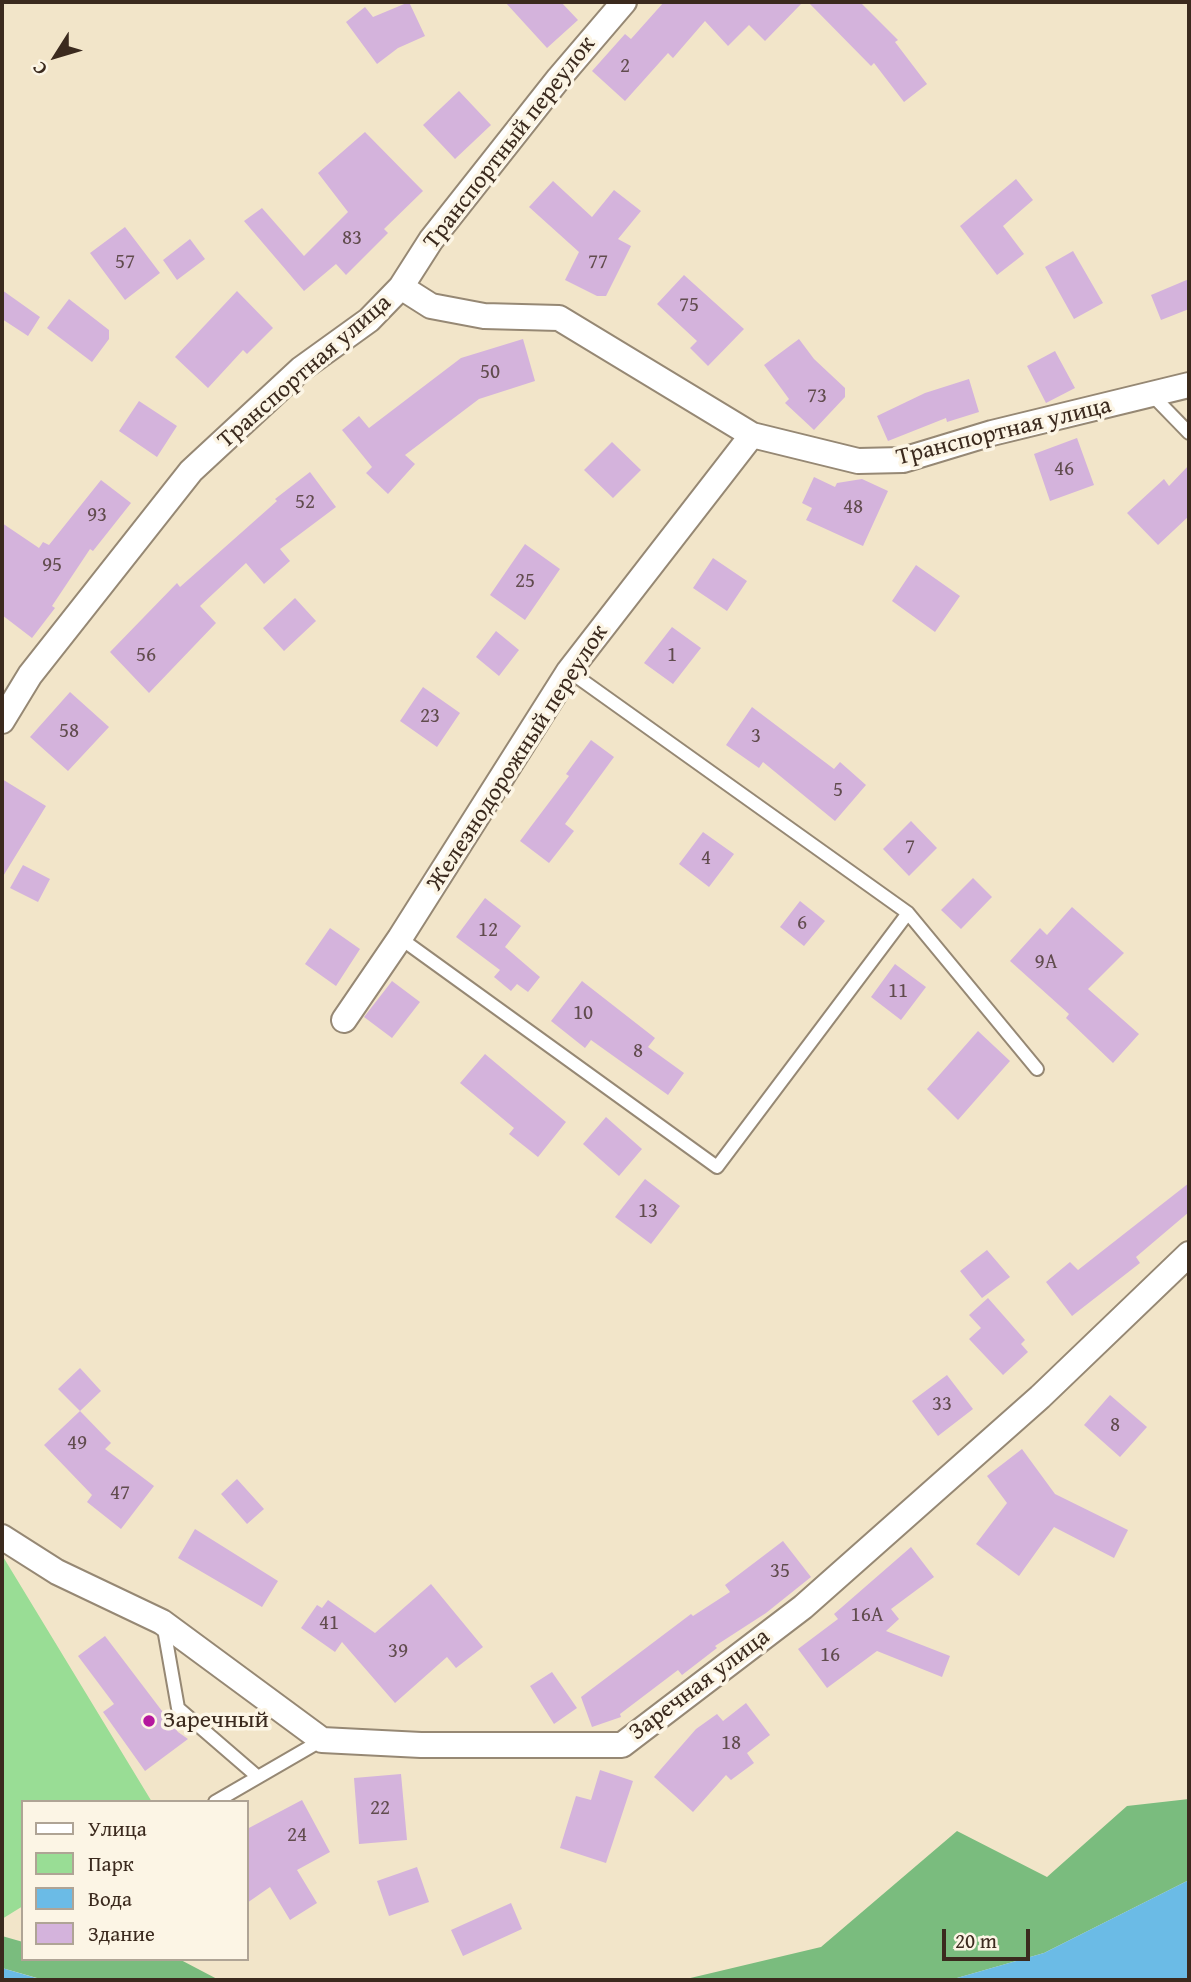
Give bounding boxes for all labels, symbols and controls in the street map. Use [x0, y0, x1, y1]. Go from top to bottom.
north arrow [21, 21, 91, 91]
street label: Транспортный переулок [418, 31, 602, 255]
house number: 2 [620, 54, 630, 80]
text: С [25, 56, 54, 81]
house number: 83 [342, 226, 362, 252]
house number: 57 [115, 250, 135, 276]
house number: 77 [588, 250, 608, 276]
street label: Транспортная улица [212, 289, 398, 455]
house number: 75 [679, 293, 699, 319]
house number: 50 [480, 360, 500, 386]
house number: 73 [807, 384, 827, 410]
street label: Транспортная улица [894, 391, 1114, 473]
house number: 46 [1054, 457, 1074, 483]
house number: 52 [295, 490, 315, 516]
house number: 48 [843, 495, 863, 521]
house number: 93 [87, 503, 107, 529]
house number: 95 [42, 553, 62, 579]
house number: 25 [515, 569, 535, 595]
street label: Железнодорожный переулок [421, 620, 615, 896]
house number: 56 [136, 643, 156, 669]
house number: 1 [667, 643, 677, 669]
house number: 23 [420, 704, 440, 730]
house number: 58 [59, 719, 79, 745]
house number: 3 [751, 724, 761, 750]
house number: 5 [833, 778, 843, 804]
house number: 7 [905, 835, 915, 861]
house number: 4 [701, 846, 711, 872]
house number: 6 [797, 911, 807, 937]
house number: 12 [478, 918, 498, 944]
house number: 9А [1035, 950, 1057, 976]
house number: 11 [888, 979, 908, 1005]
house number: 10 [573, 1001, 593, 1027]
house number: 8 [633, 1039, 643, 1065]
house number: 13 [638, 1199, 658, 1225]
house number: 33 [932, 1392, 952, 1418]
house number: 8 [1110, 1413, 1120, 1439]
house number: 49 [67, 1431, 87, 1457]
house number: 47 [110, 1481, 130, 1507]
house number: 35 [770, 1559, 790, 1585]
house number: 16А [851, 1603, 883, 1629]
house number: 41 [319, 1611, 339, 1637]
street label: Заречная улица [624, 1623, 776, 1747]
house number: 39 [388, 1639, 408, 1665]
house number: 16 [820, 1643, 840, 1669]
place label: Заречный [163, 1707, 269, 1735]
marker: Заречный [141, 1713, 157, 1729]
house number: 18 [721, 1731, 741, 1757]
house number: 22 [370, 1796, 390, 1822]
legend [21, 1800, 248, 1961]
text: Улица [88, 1813, 147, 1844]
house number: 24 [287, 1823, 307, 1849]
text: Парк [88, 1848, 134, 1879]
text: Вода [88, 1883, 132, 1914]
scale bar [946, 1916, 1034, 1960]
text: Здание [88, 1918, 155, 1949]
text: 20 m [955, 1925, 997, 1956]

